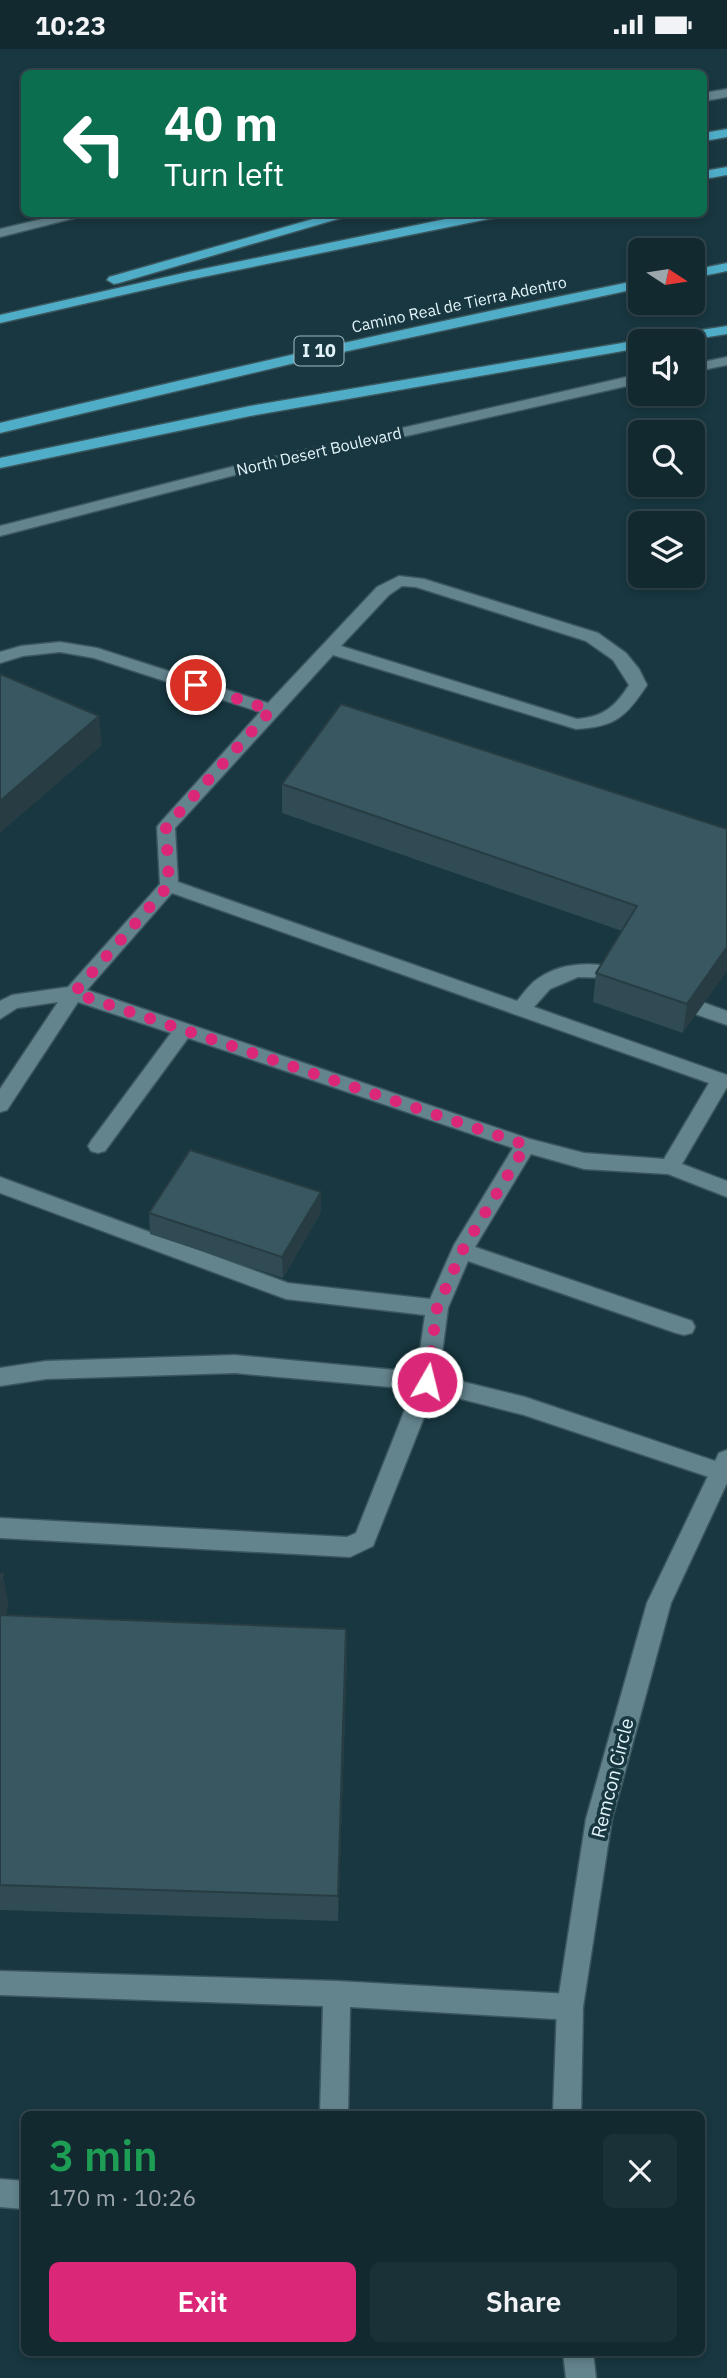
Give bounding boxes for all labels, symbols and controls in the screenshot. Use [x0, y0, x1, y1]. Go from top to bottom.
text: 10:23 [35, 8, 106, 42]
text: 40 m [164, 91, 278, 154]
icon: left [49, 98, 140, 189]
text: Turn left [164, 153, 284, 195]
north arrow [628, 238, 705, 315]
map controls [628, 238, 705, 588]
street label: Camino Real de Tierra Adentro [350, 271, 568, 337]
button: sound [628, 329, 705, 406]
road number: I 10 [294, 337, 344, 365]
button: search [628, 420, 705, 497]
street label: North Desert Boulevard [234, 422, 404, 480]
button: layers [628, 511, 705, 588]
pin [166, 655, 226, 715]
icon: arrive [177, 666, 215, 704]
position arrow [390, 1345, 464, 1419]
street label: Remcon Circle [585, 1715, 639, 1841]
text: 3 min [49, 2128, 158, 2183]
button: close [603, 2134, 677, 2208]
text: 170 m · 10:26 [49, 2182, 196, 2212]
button: Exit [49, 2262, 356, 2342]
button: Share [370, 2262, 677, 2342]

